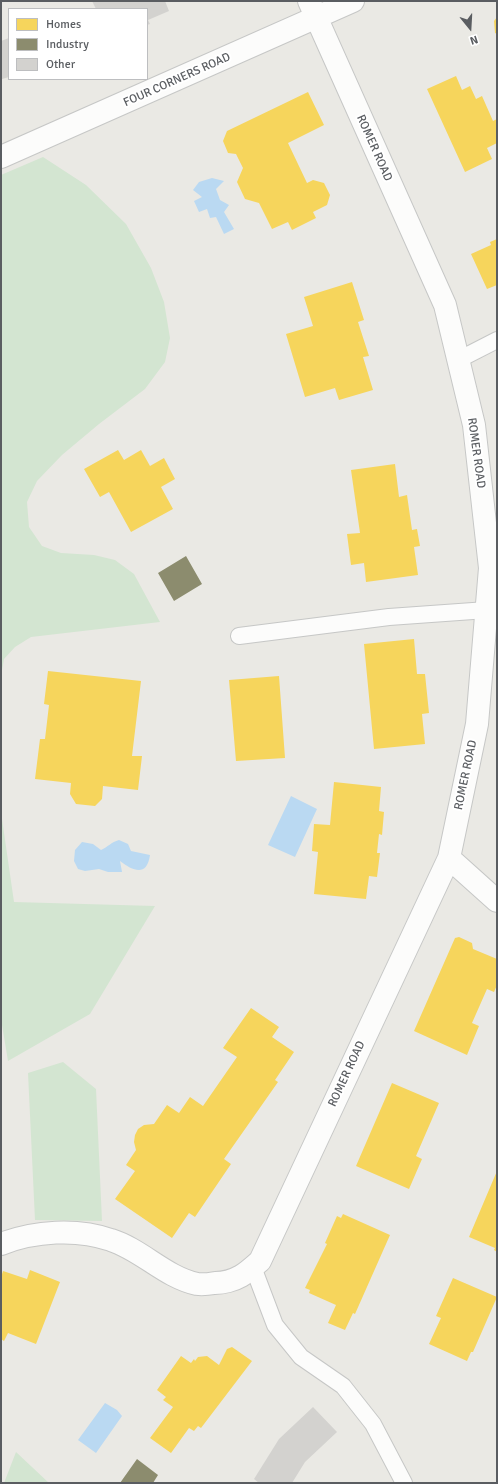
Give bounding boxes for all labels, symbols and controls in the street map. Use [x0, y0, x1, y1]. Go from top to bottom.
legend [8, 8, 148, 80]
north arrow [450, 8, 490, 48]
text: Homes [46, 17, 81, 32]
text: N [468, 33, 480, 47]
text: Industry [46, 37, 89, 52]
street label: FOUR CORNERS ROAD [121, 50, 233, 110]
text: Other [46, 57, 75, 72]
street label: ROMER ROAD [353, 113, 395, 183]
street label: ROMER ROAD [464, 417, 488, 489]
street label: ROMER ROAD [452, 739, 480, 811]
street label: ROMER ROAD [325, 1039, 369, 1109]

